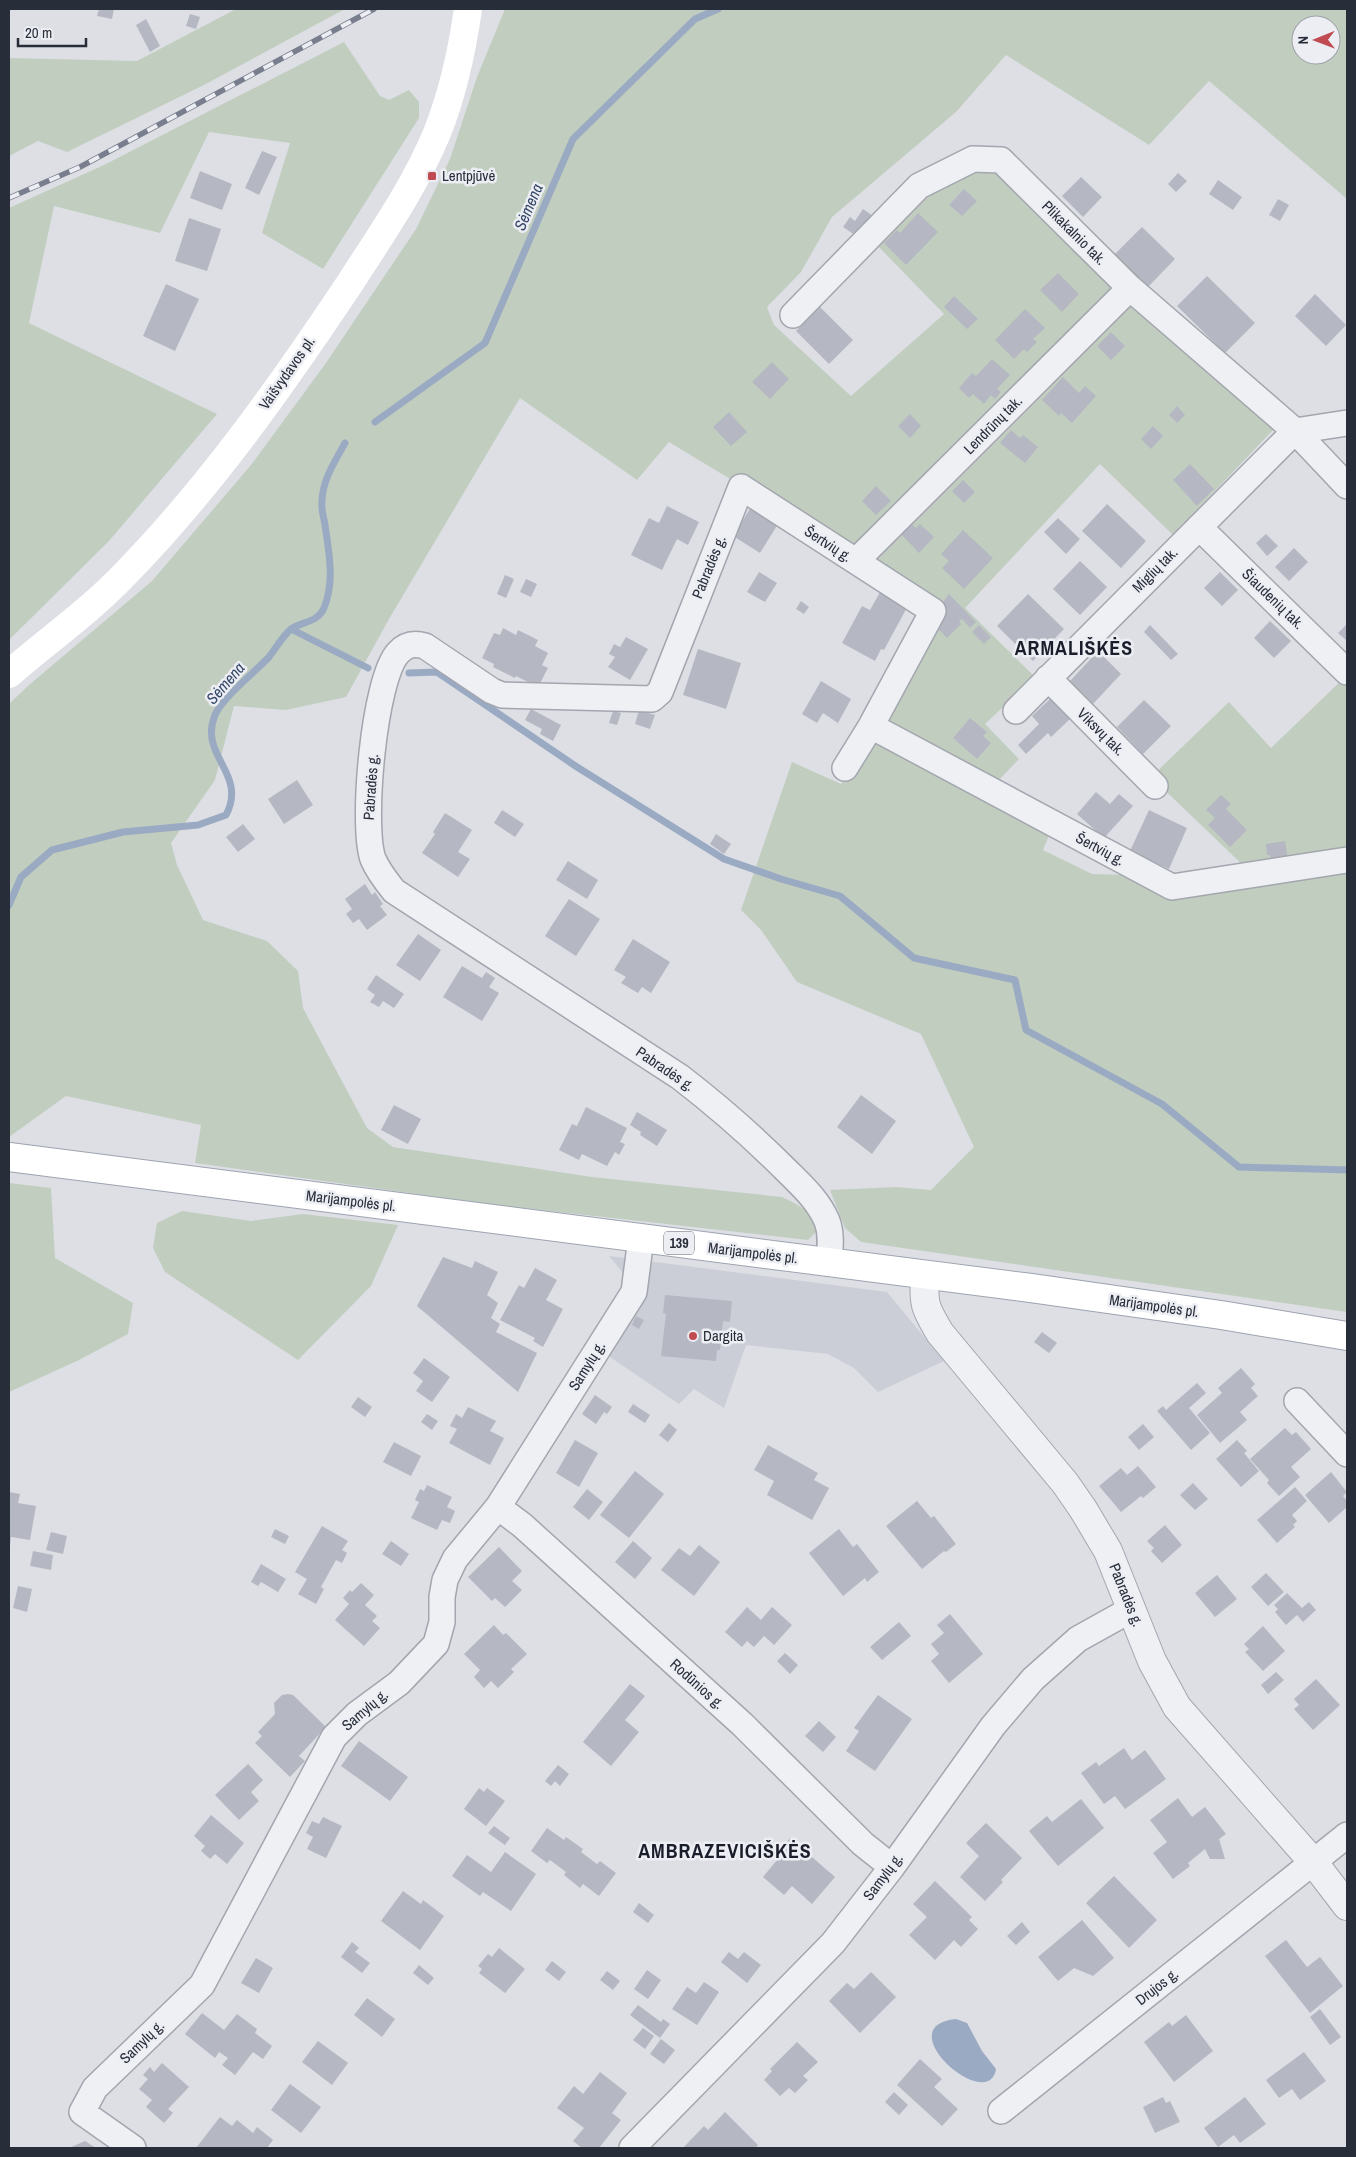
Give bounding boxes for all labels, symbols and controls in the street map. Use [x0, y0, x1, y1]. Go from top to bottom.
scale bar [18, 15, 85, 47]
north arrow [1291, 15, 1341, 65]
text: 20 m [25, 22, 52, 43]
text: N [1294, 36, 1312, 45]
place label: Lentpjūvė [442, 165, 496, 186]
marker: Lentpjūvė [426, 170, 438, 182]
water label: Sėmena [508, 180, 548, 234]
street label: Plikakalnio tak. [1037, 196, 1111, 270]
street label: Vaišvydavos pl. [254, 332, 320, 414]
street label: Lendrūnų tak. [959, 391, 1027, 459]
street label: Šertvių g. [800, 520, 856, 567]
street label: Pabradės g. [686, 532, 731, 602]
street label: Miglių tak. [1127, 542, 1182, 597]
street label: Šiaudenių tak. [1238, 564, 1309, 634]
district label: ARMALIŠKĖS [1015, 634, 1133, 661]
water label: Sėmena [201, 657, 249, 709]
street label: Viksvų tak. [1073, 703, 1130, 760]
street label: Pabradės g. [358, 753, 383, 821]
street label: Šertvių g. [1072, 827, 1128, 870]
street label: Pabradės g. [632, 1041, 699, 1096]
street label: Marijampolės pl. [305, 1185, 397, 1216]
road number: 139 [664, 1232, 694, 1254]
street label: Marijampolės pl. [707, 1237, 799, 1268]
street label: Marijampolės pl. [1108, 1289, 1200, 1322]
place label: Dargita [703, 1325, 743, 1346]
marker: Dargita [687, 1330, 699, 1342]
street label: Samylų g. [563, 1337, 610, 1394]
street label: Pabradės g. [1104, 1560, 1149, 1630]
street label: Rodūnios g. [666, 1654, 729, 1714]
street label: Samylų g. [337, 1684, 392, 1735]
district label: AMBRAZEVICIŠKĖS [638, 1837, 812, 1864]
street label: Samylų g. [858, 1849, 907, 1905]
street label: Drujos g. [1131, 1963, 1183, 2010]
street label: Samylų g. [115, 2015, 169, 2068]

